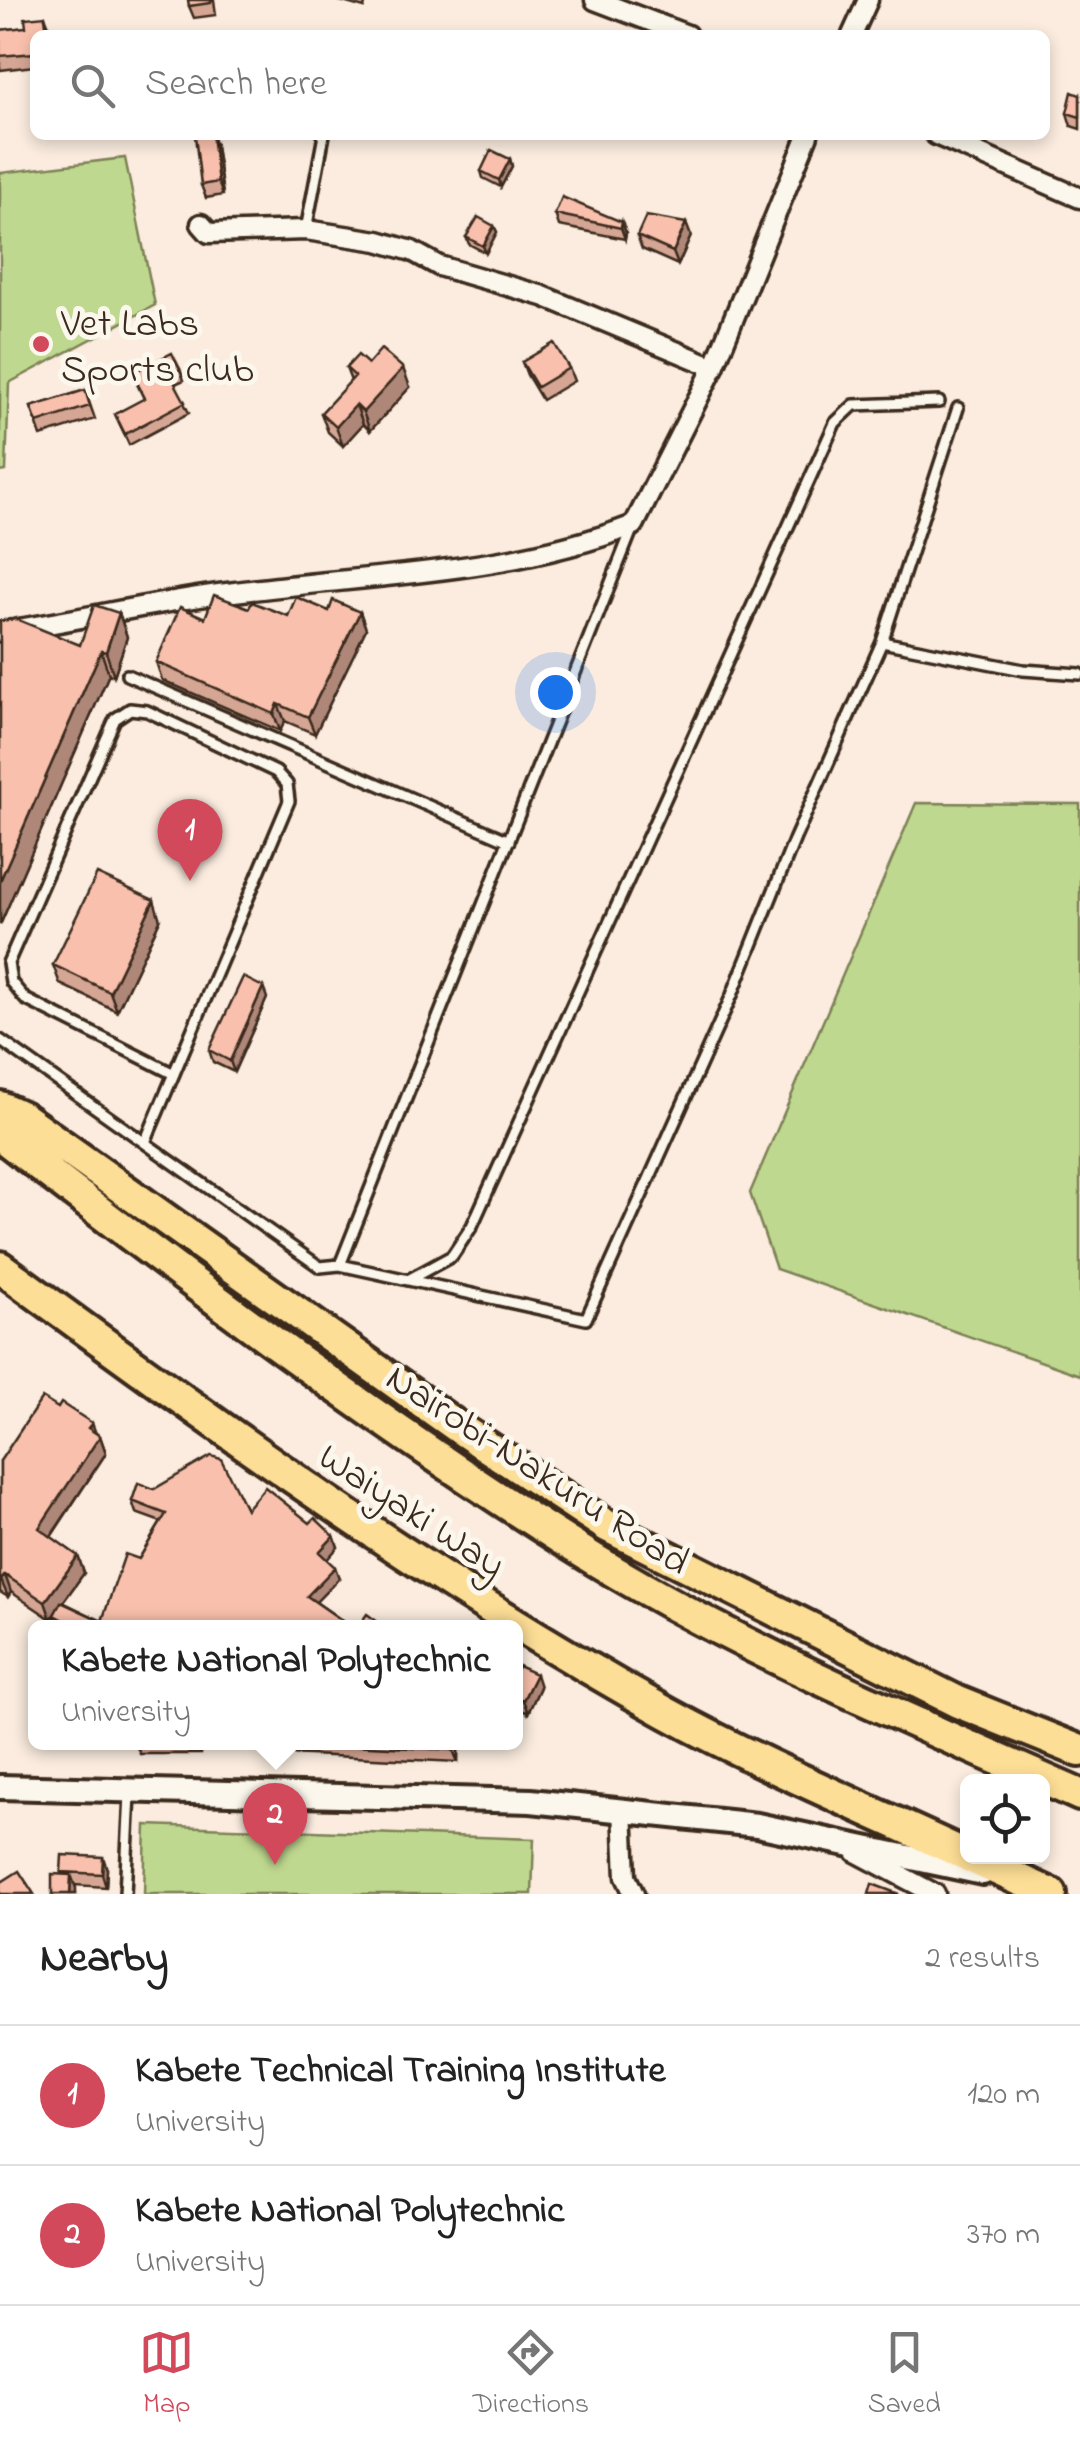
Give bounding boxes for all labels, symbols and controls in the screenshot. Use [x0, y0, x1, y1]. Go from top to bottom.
search box [30, 30, 1050, 140]
text: Search here [145, 57, 327, 113]
icon: search [65, 58, 120, 113]
place label: Vet Labs Sports club [60, 296, 254, 401]
marker: Vet Labs Sports club [30, 333, 52, 355]
your location [530, 667, 581, 718]
pin: 1 [158, 798, 222, 881]
street label: Nairobi-Nakuru Road [373, 1351, 700, 1592]
street label: Waiyaki Way [305, 1430, 516, 1596]
popup [28, 1620, 523, 1750]
text: Kabete National Polytechnic [61, 1634, 490, 1690]
text: University [61, 1690, 191, 1737]
map controls [960, 1774, 1050, 1864]
button: locate [960, 1774, 1050, 1864]
pin: 2 [242, 1782, 308, 1865]
text: Nearby [40, 1929, 168, 1990]
text: 2 results [925, 1936, 1040, 1983]
text: Kabete Technical Training Institute [135, 2044, 666, 2100]
text: 1 [67, 2072, 78, 2119]
text: 120 m [967, 2072, 1040, 2119]
text: University [135, 2100, 265, 2147]
text: Kabete National Polytechnic [135, 2184, 564, 2240]
text: 2 [65, 2212, 80, 2259]
text: 370 m [967, 2212, 1040, 2259]
text: University [135, 2240, 265, 2287]
tab: Map [139, 2325, 194, 2426]
tab: Directions [473, 2325, 589, 2426]
tab: Saved [868, 2325, 941, 2426]

